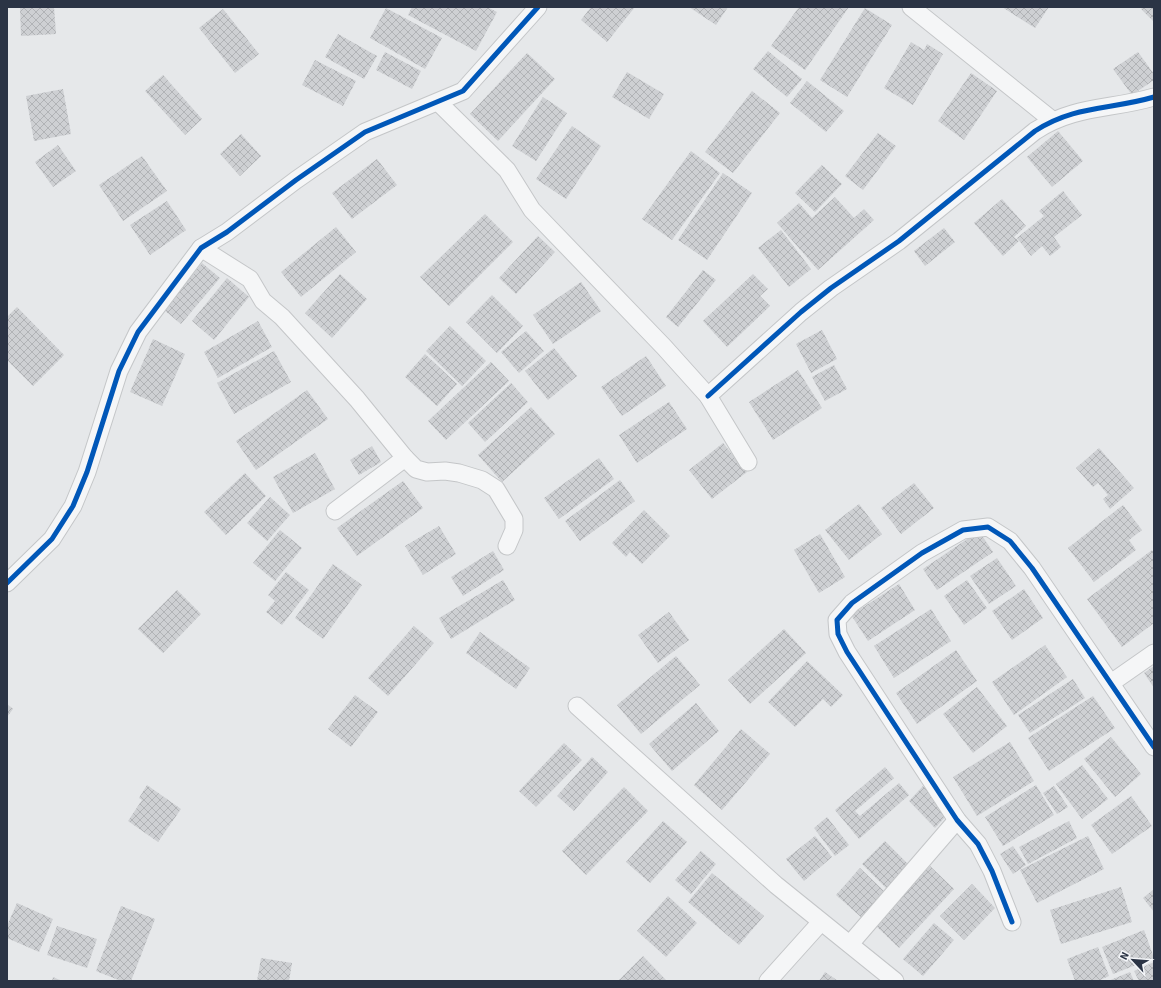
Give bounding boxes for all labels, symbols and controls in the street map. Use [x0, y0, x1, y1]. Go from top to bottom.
north arrow [1113, 940, 1153, 980]
text: N [1116, 949, 1133, 962]

